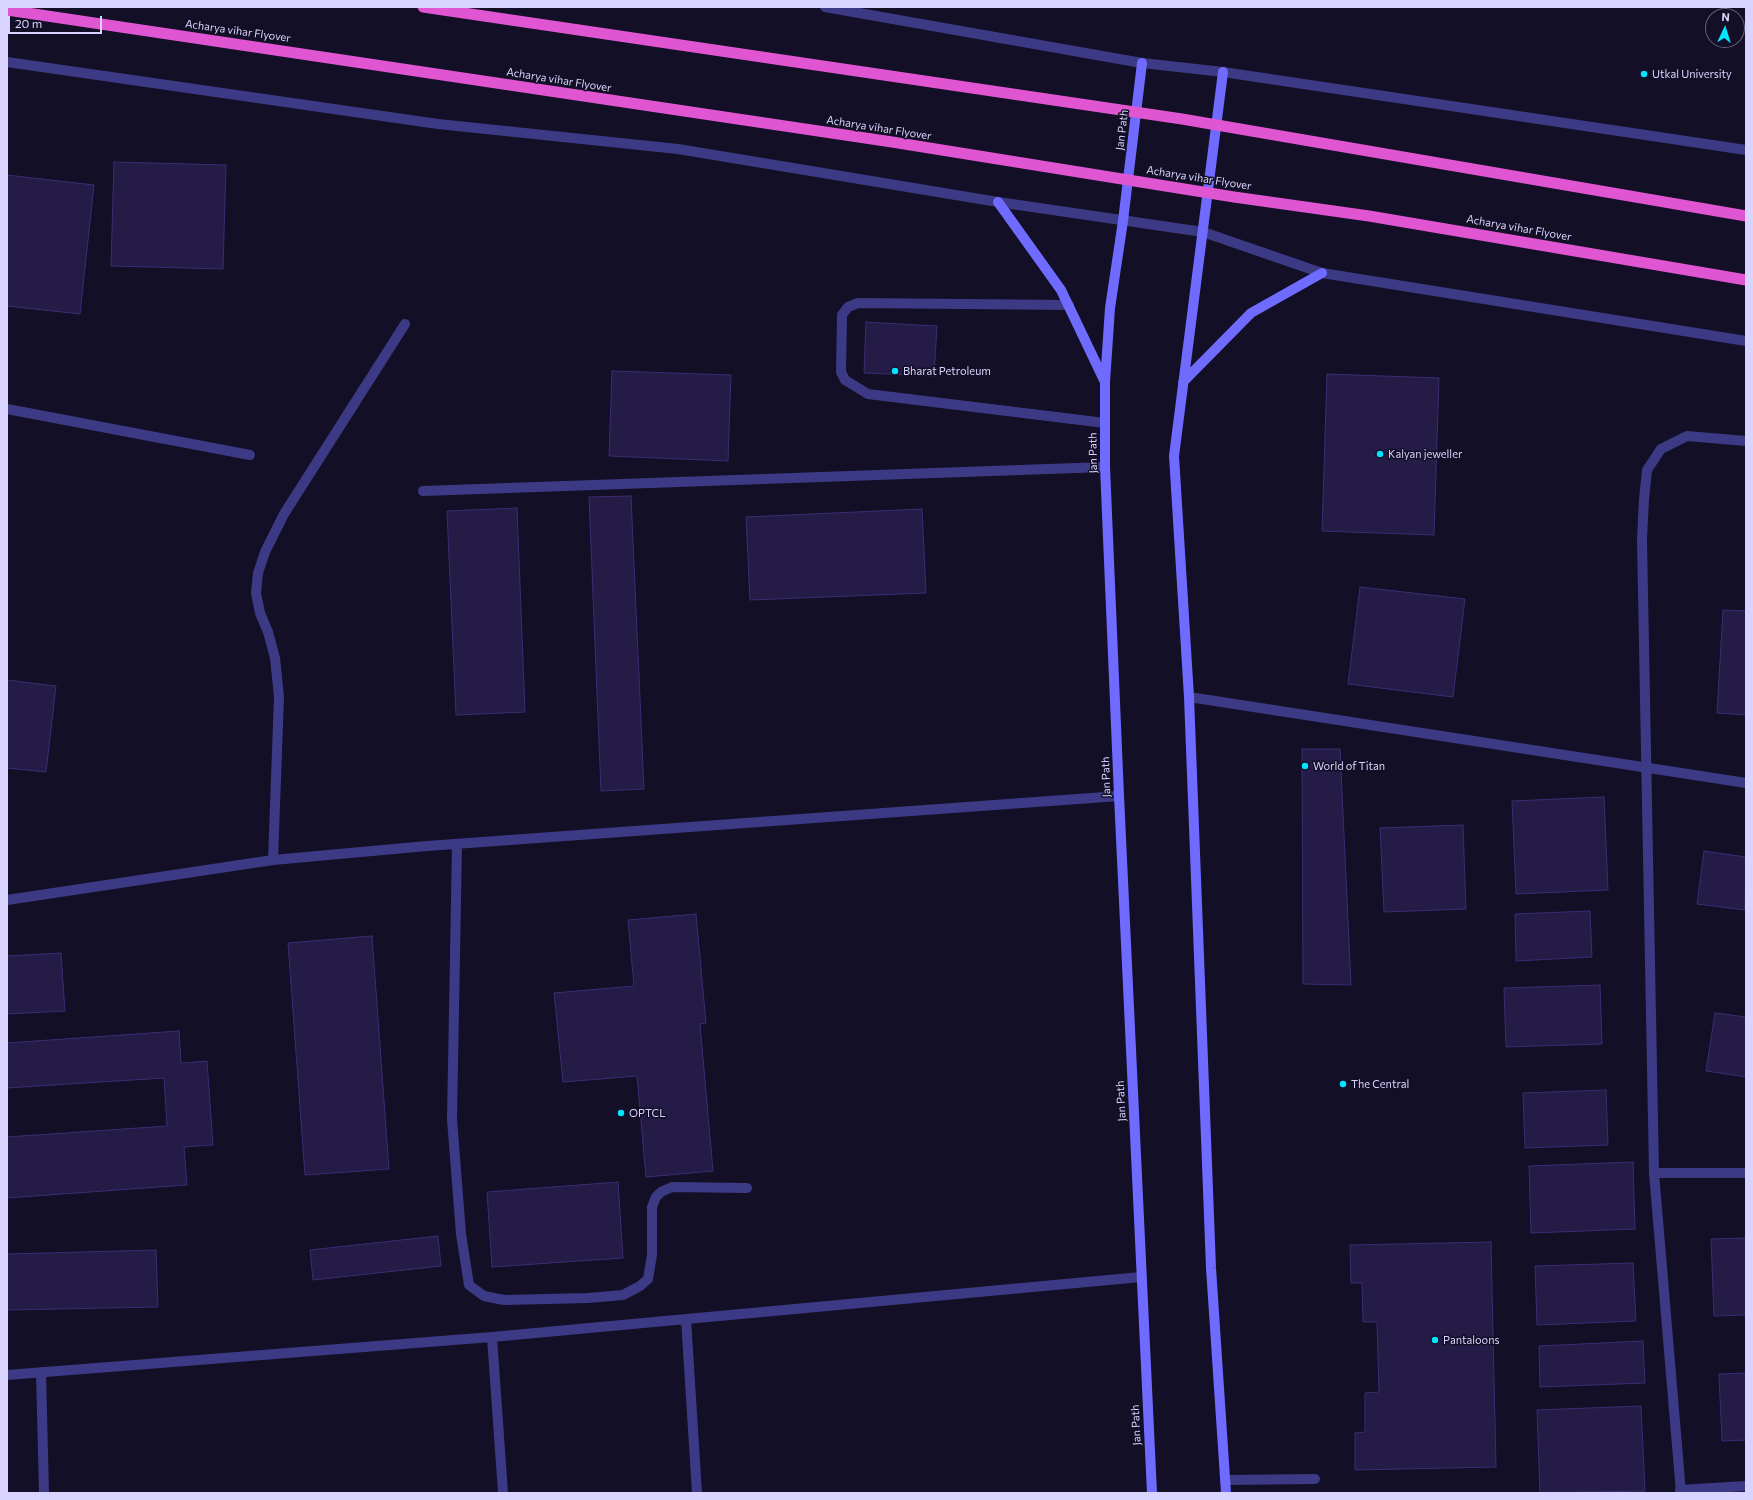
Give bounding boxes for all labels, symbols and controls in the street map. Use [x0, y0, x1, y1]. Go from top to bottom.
scale bar [10, 8, 104, 34]
north arrow [1705, 8, 1745, 48]
text: N [1721, 10, 1730, 23]
text: 20 m [15, 16, 42, 30]
street label: Acharya vihar Flyover [184, 17, 292, 45]
street label: Acharya vihar Flyover [505, 65, 613, 95]
place label: Utkal University [1652, 67, 1732, 81]
marker: Utkal University [1639, 69, 1649, 79]
street label: Jan Path [1113, 109, 1131, 151]
street label: Acharya vihar Flyover [825, 113, 933, 143]
street label: Acharya vihar Flyover [1145, 163, 1253, 193]
street label: Acharya vihar Flyover [1466, 212, 1572, 244]
place label: Bharat Petroleum [903, 364, 991, 378]
marker: Bharat Petroleum [890, 366, 900, 376]
street label: Jan Path [1086, 432, 1100, 474]
place label: Kalyan jeweller [1388, 447, 1462, 461]
marker: Kalyan jeweller [1375, 449, 1385, 459]
street label: Jan Path [1099, 756, 1113, 798]
place label: World of Titan [1313, 759, 1385, 773]
marker: World of Titan [1300, 761, 1310, 771]
place label: The Central [1351, 1077, 1409, 1091]
marker: The Central [1338, 1079, 1348, 1089]
street label: Jan Path [1113, 1080, 1129, 1122]
place label: OPTCL [629, 1106, 665, 1120]
marker: OPTCL [616, 1108, 626, 1118]
place label: Pantaloons [1443, 1333, 1499, 1347]
marker: Pantaloons [1430, 1335, 1440, 1345]
street label: Jan Path [1128, 1404, 1144, 1446]

